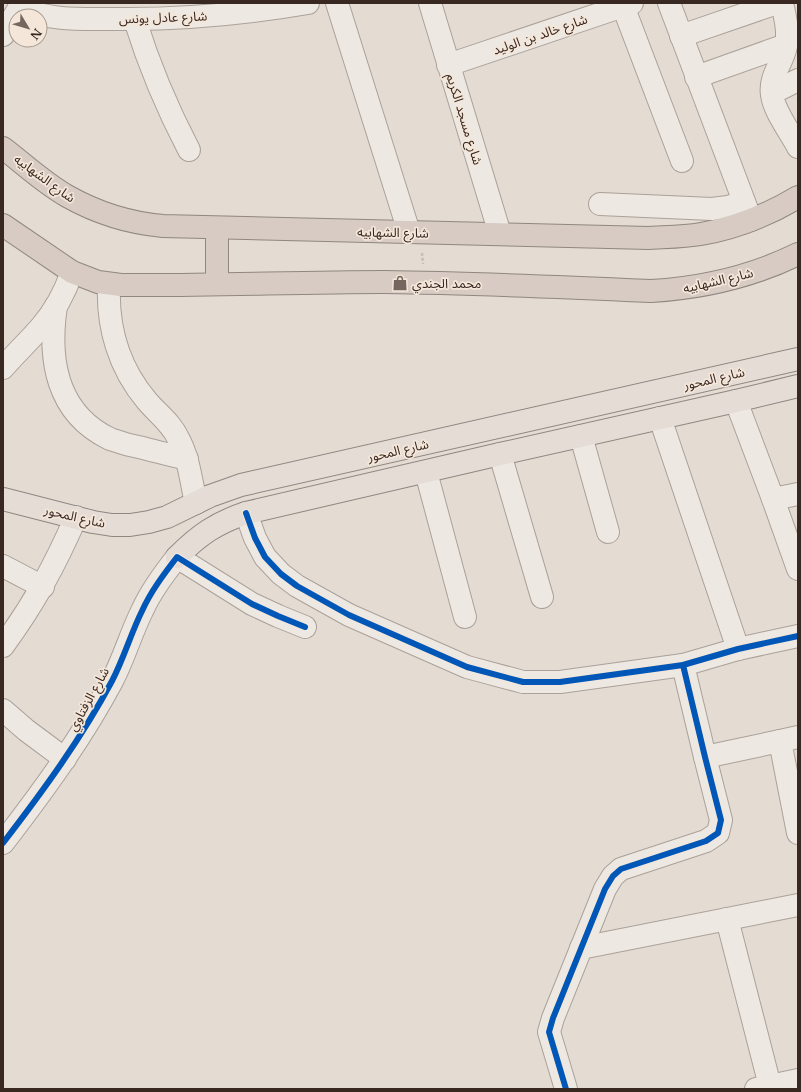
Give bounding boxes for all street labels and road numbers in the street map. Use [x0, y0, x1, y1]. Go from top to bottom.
street label: شارع عادل يونس [119, 7, 208, 30]
street label: شارع خالد بن الوليد [491, 10, 590, 61]
street label: شارع مسجد الكريم [441, 71, 487, 168]
street label: شارع الشهابيه [10, 150, 79, 208]
street label: شارع الشهابيه [357, 223, 429, 244]
street label: شارع الشهابيه [681, 264, 755, 299]
street label: شارع المحور [681, 363, 747, 396]
street label: شارع المحور [365, 435, 431, 468]
street label: شارع المحور [41, 501, 107, 534]
street label: شارع الزفتاوي [64, 664, 115, 735]

